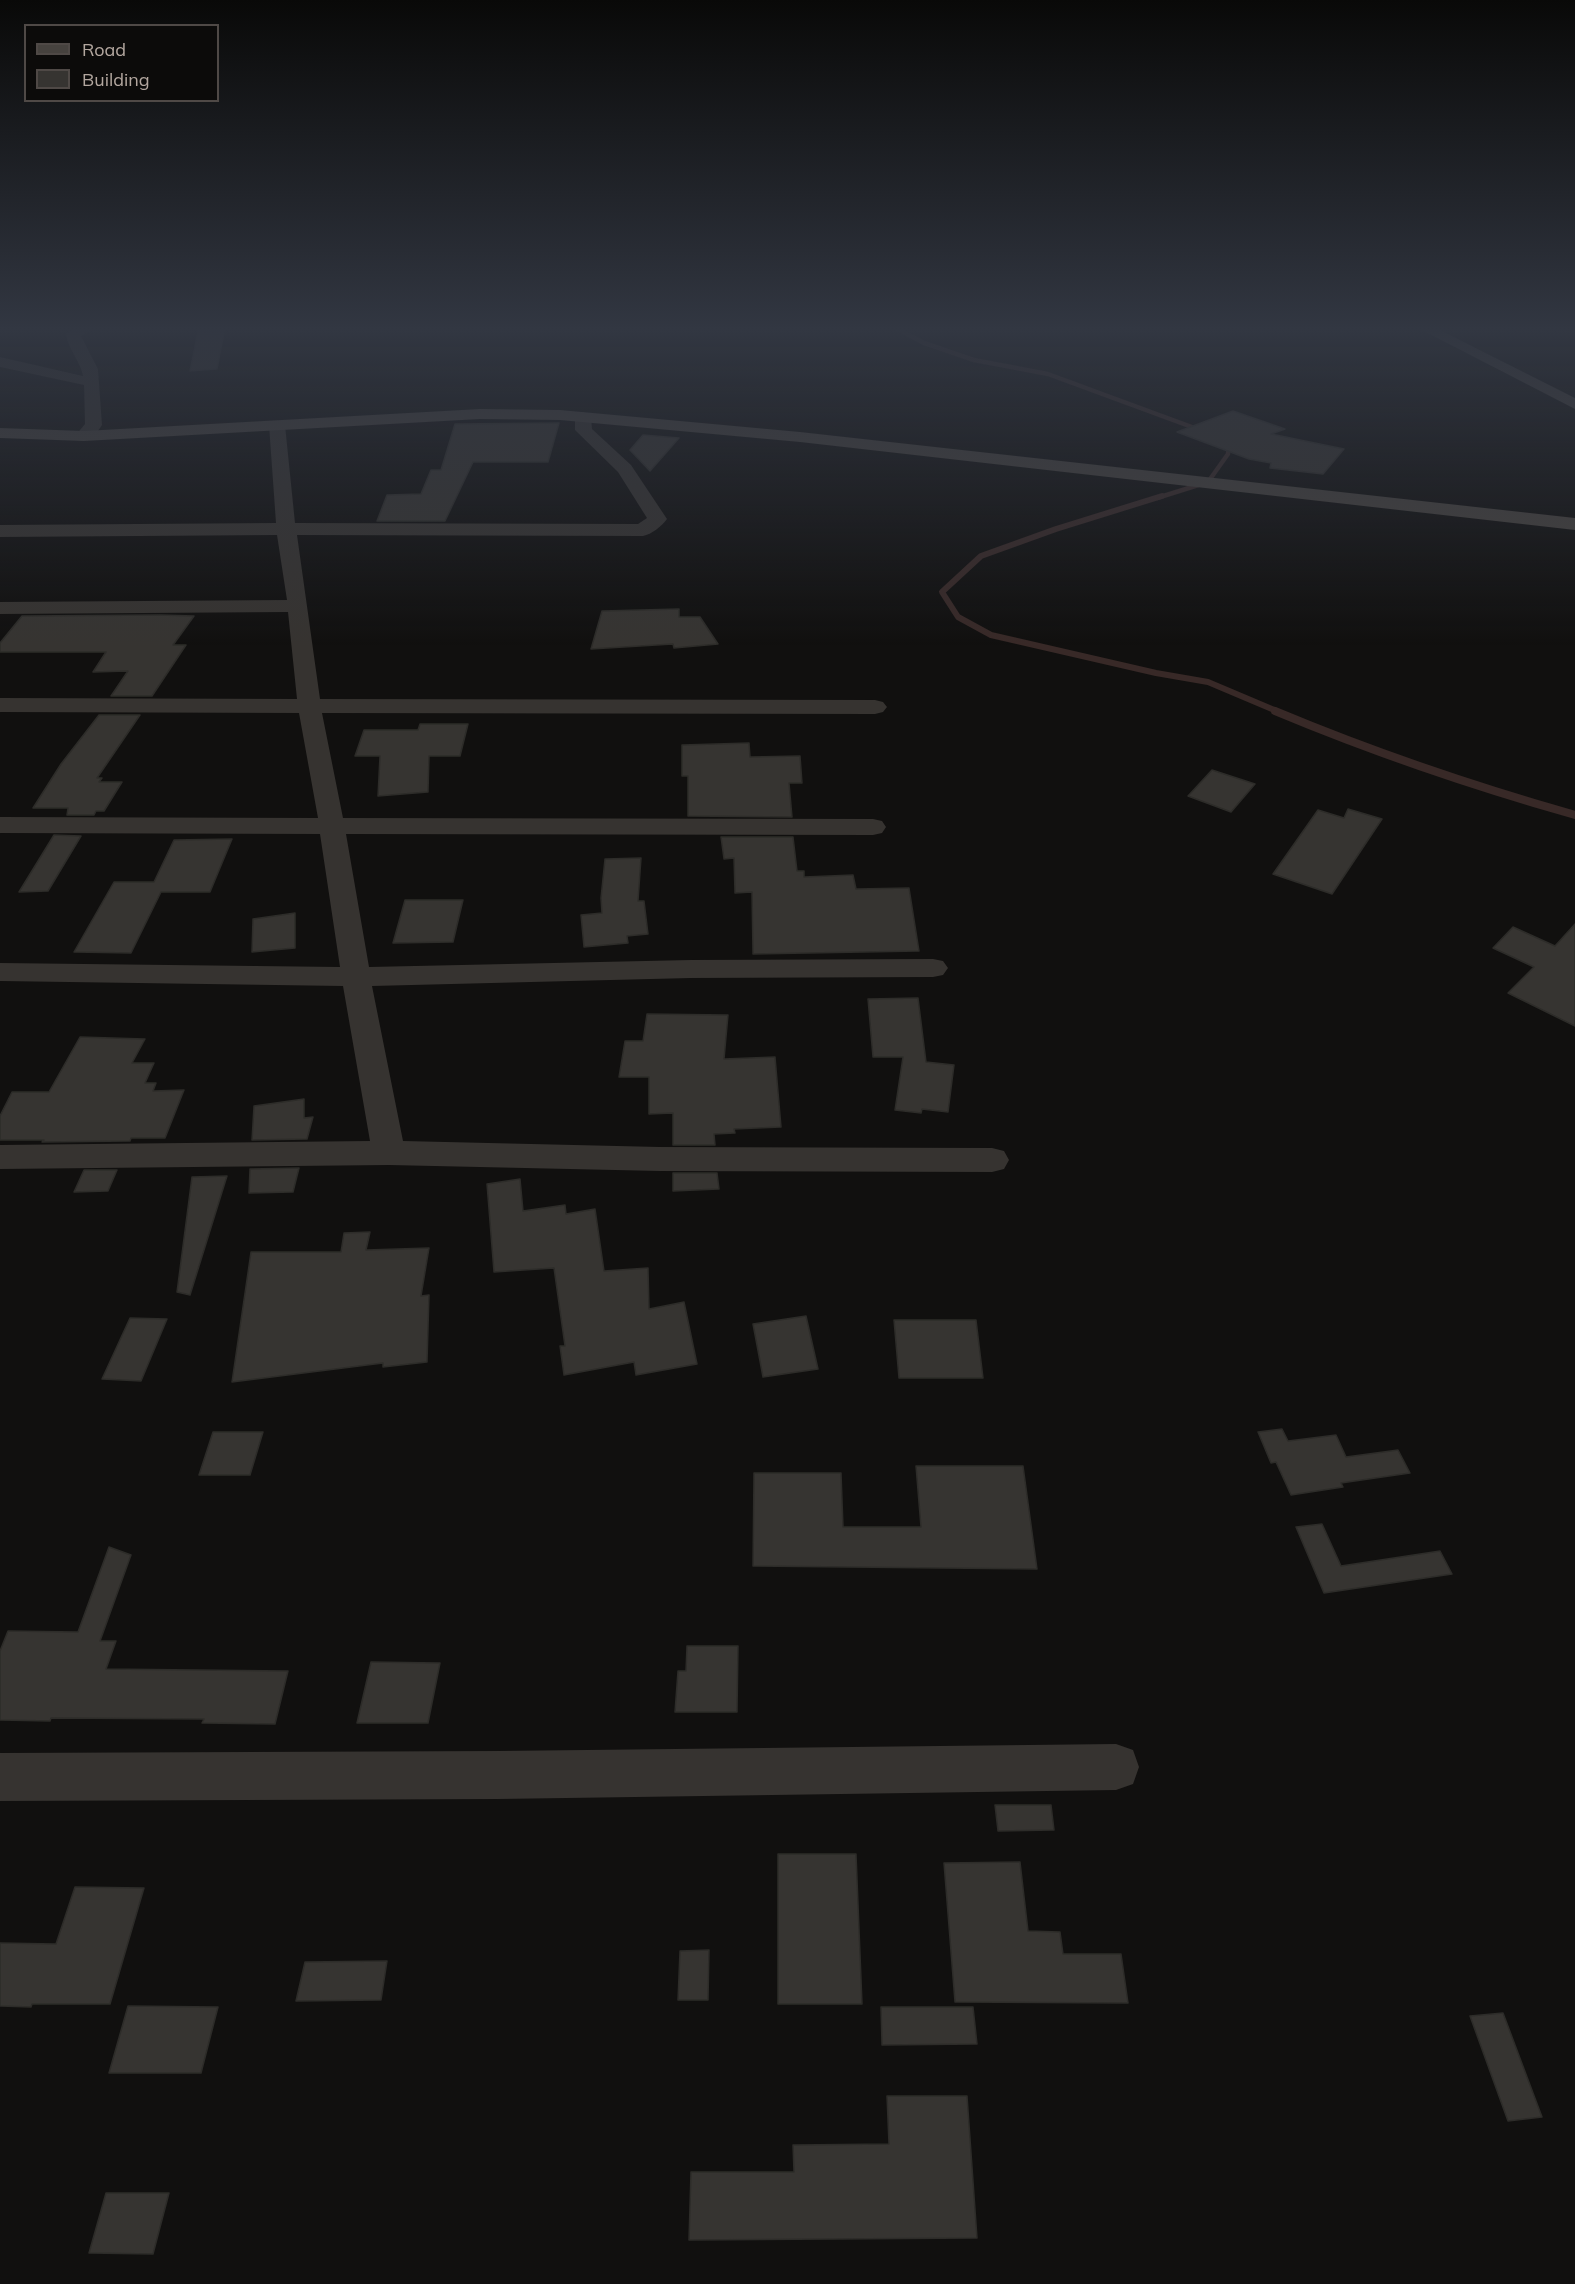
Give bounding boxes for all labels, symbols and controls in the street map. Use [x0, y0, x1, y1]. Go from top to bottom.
legend [24, 24, 219, 102]
text: Road [82, 38, 126, 61]
text: Building [82, 68, 150, 91]

